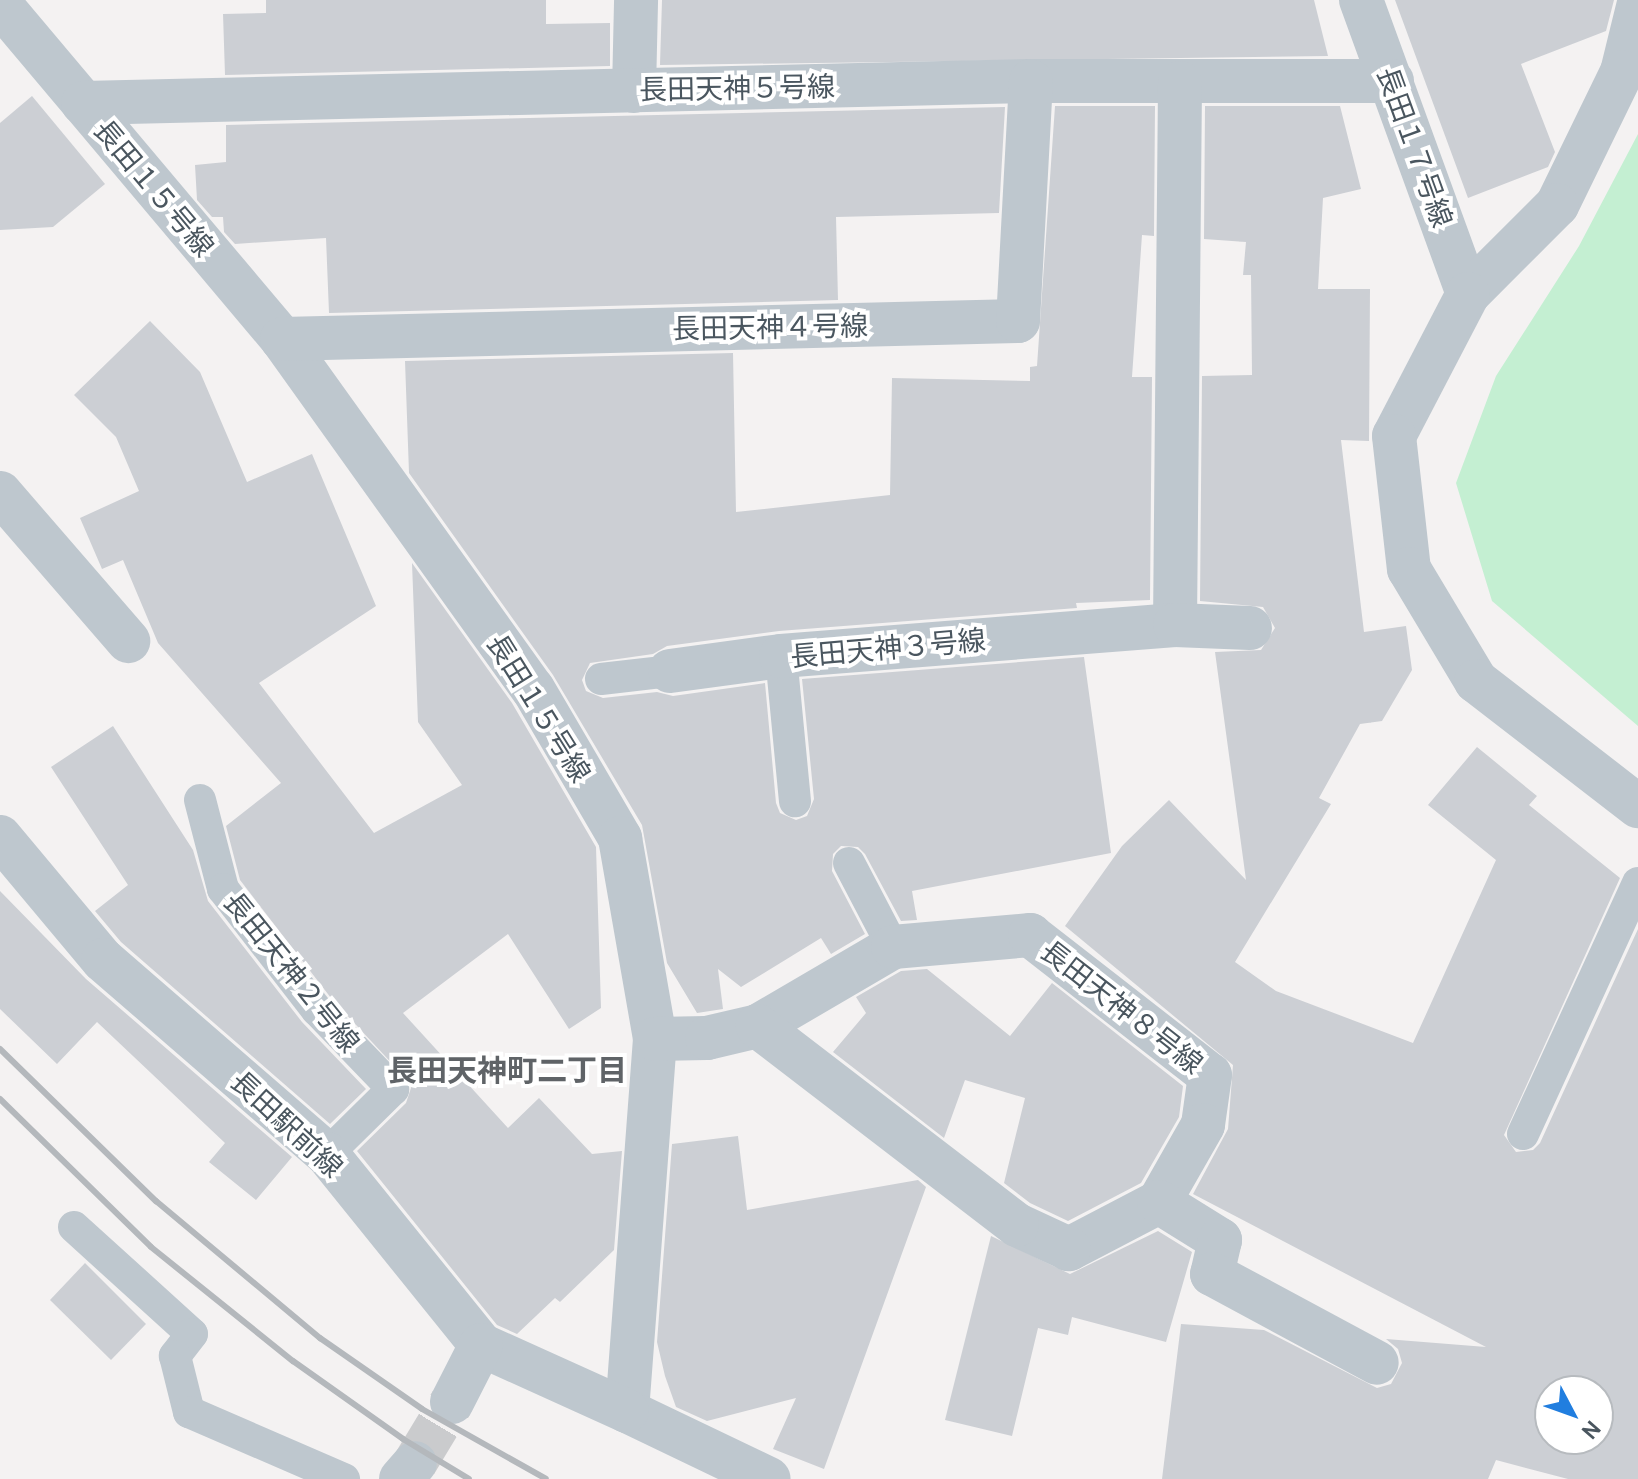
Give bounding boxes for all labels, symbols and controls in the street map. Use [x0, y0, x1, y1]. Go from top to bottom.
street label: 長田１７号線 [1370, 62, 1460, 232]
street label: 長田天神５号線 [639, 69, 835, 107]
street label: 長田１５号線 [87, 113, 221, 263]
street label: 長田天神４号線 [672, 308, 868, 346]
street label: 長田天神３号線 [789, 623, 987, 673]
street label: 長田１５号線 [480, 628, 598, 788]
street label: 長田天神２号線 [217, 885, 367, 1059]
street label: 長田天神８号線 [1034, 933, 1210, 1081]
district label: 長田天神町二丁目 [387, 1053, 627, 1089]
street label: 長田駅前線 [224, 1064, 350, 1184]
north arrow [1534, 1375, 1614, 1455]
text: N [1576, 1415, 1606, 1444]

